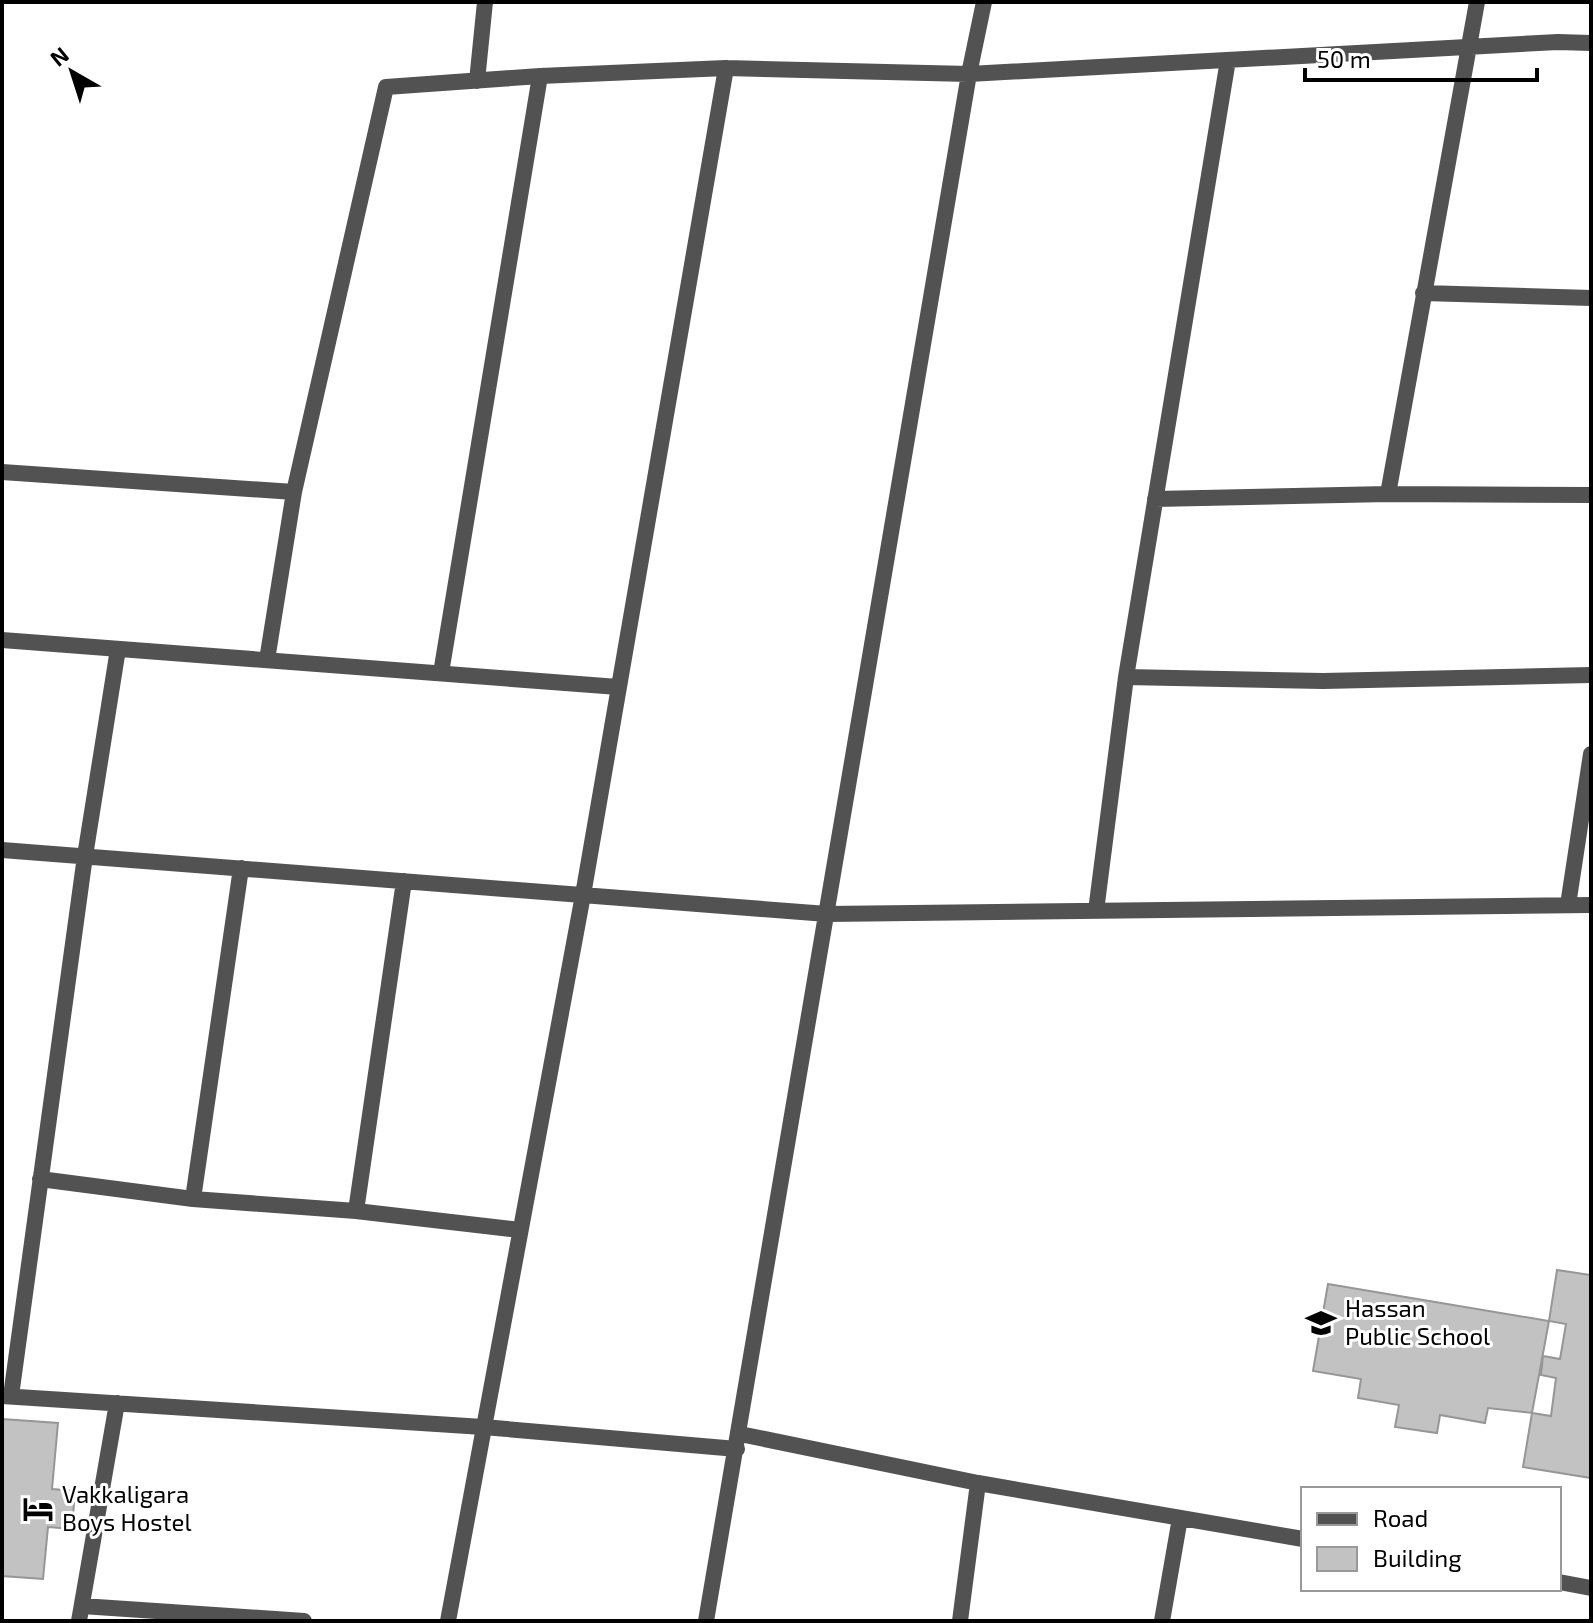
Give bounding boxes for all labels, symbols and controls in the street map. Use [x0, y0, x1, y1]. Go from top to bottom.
north arrow [32, 32, 112, 112]
scale bar [1305, 32, 1537, 82]
text: N [44, 41, 73, 71]
text: 50 m [1317, 44, 1371, 73]
place label: Hassan Public School [1345, 1293, 1490, 1350]
school or university icon: Hassan Public School [1304, 1306, 1338, 1340]
place label: Vakkaligara Boys Hostel [62, 1479, 192, 1536]
legend [1301, 1487, 1561, 1591]
hotel icon: Vakkaligara Boys Hostel [21, 1492, 55, 1526]
text: Road [1373, 1503, 1428, 1532]
text: Building [1373, 1543, 1462, 1572]

